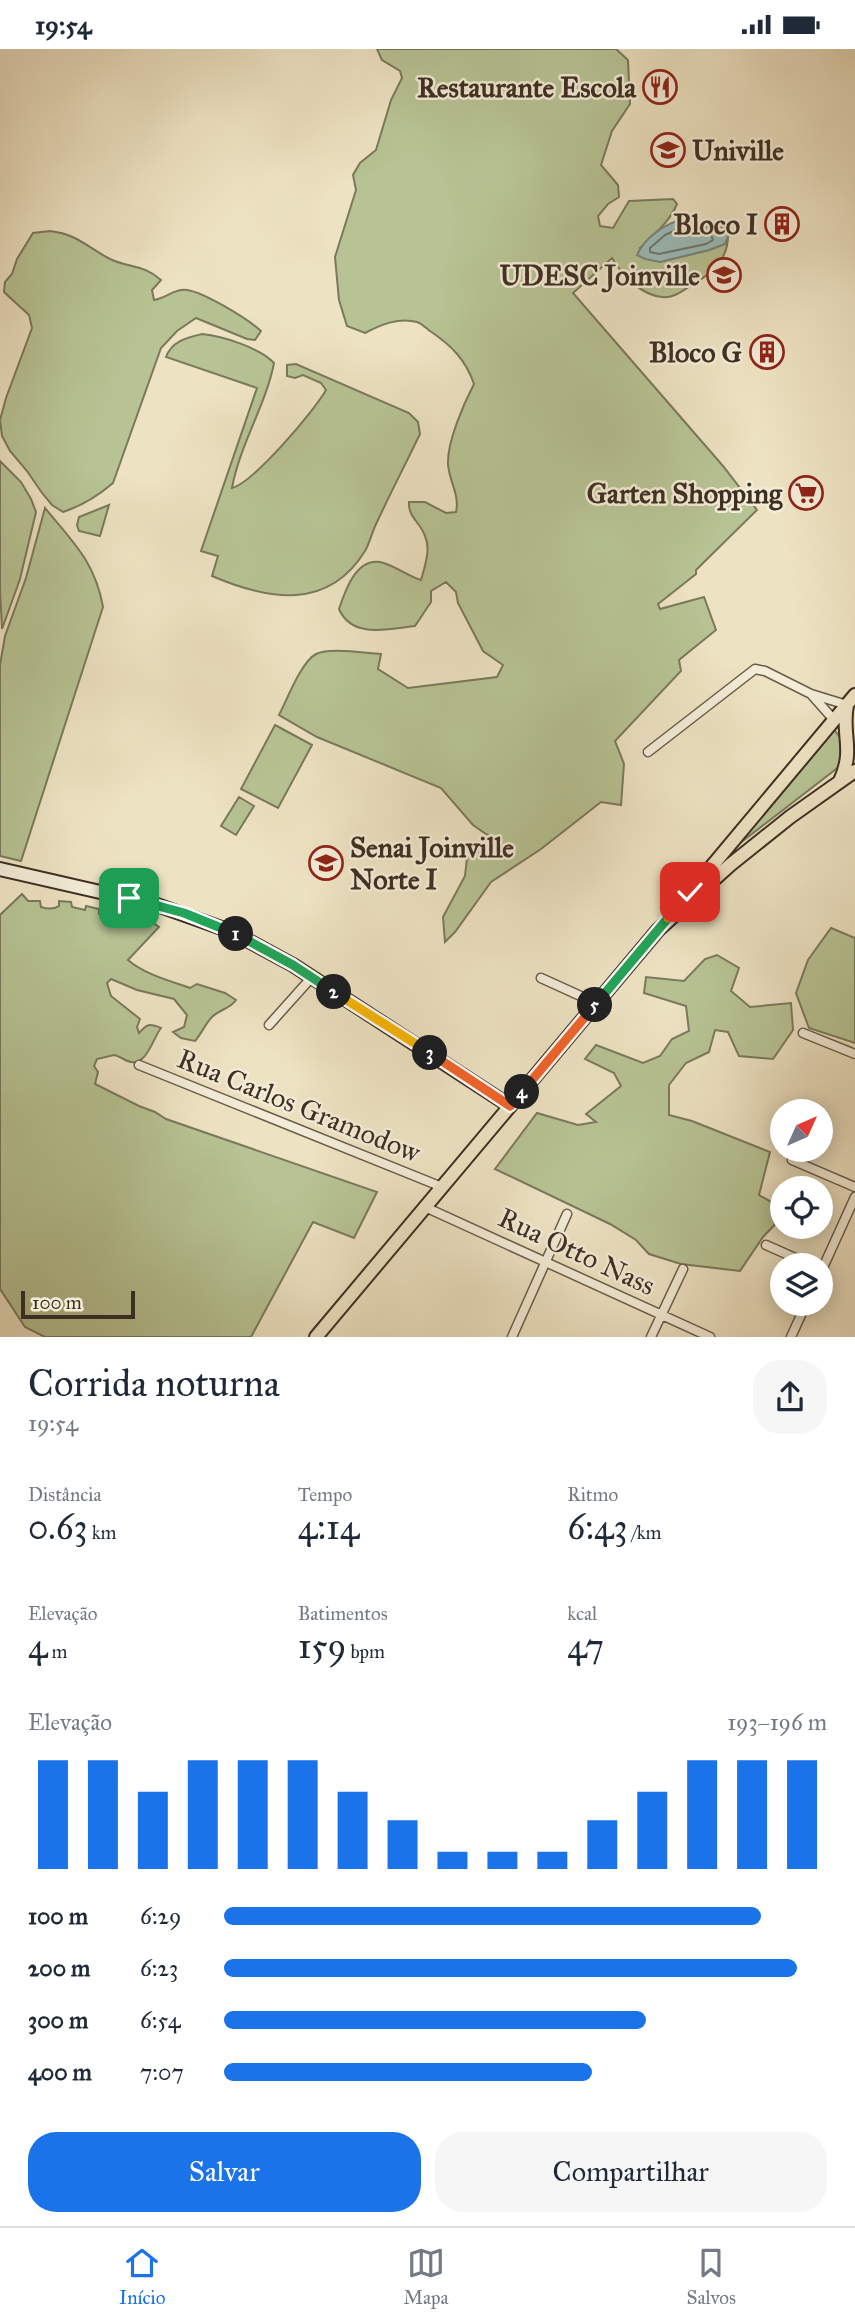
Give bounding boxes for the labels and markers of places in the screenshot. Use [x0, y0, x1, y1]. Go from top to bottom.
restaurant icon: Restaurante Escola [641, 68, 679, 106]
place label: Restaurante Escola [417, 70, 637, 105]
school or university icon: Univille [649, 131, 687, 169]
place label: Univille [692, 133, 784, 168]
building icon: Bloco I [763, 205, 801, 243]
place label: Bloco I [674, 207, 758, 242]
school or university icon: UDESC Joinville [705, 256, 743, 294]
place label: UDESC Joinville [499, 258, 700, 293]
building icon: Bloco G [748, 333, 786, 371]
place label: Bloco G [649, 335, 743, 370]
supermarket icon: Garten Shopping [787, 474, 825, 512]
place label: Garten Shopping [587, 476, 783, 511]
place label: Senai Joinville Norte I [350, 830, 514, 897]
school or university icon: Senai Joinville Norte I [307, 844, 345, 882]
pin [660, 862, 720, 922]
pin [99, 868, 159, 928]
pin: 1 [218, 917, 254, 952]
pin: 2 [316, 975, 352, 1009]
pin: 5 [578, 988, 612, 1023]
pin: 3 [412, 1035, 448, 1070]
pin: 4 [504, 1075, 540, 1109]

